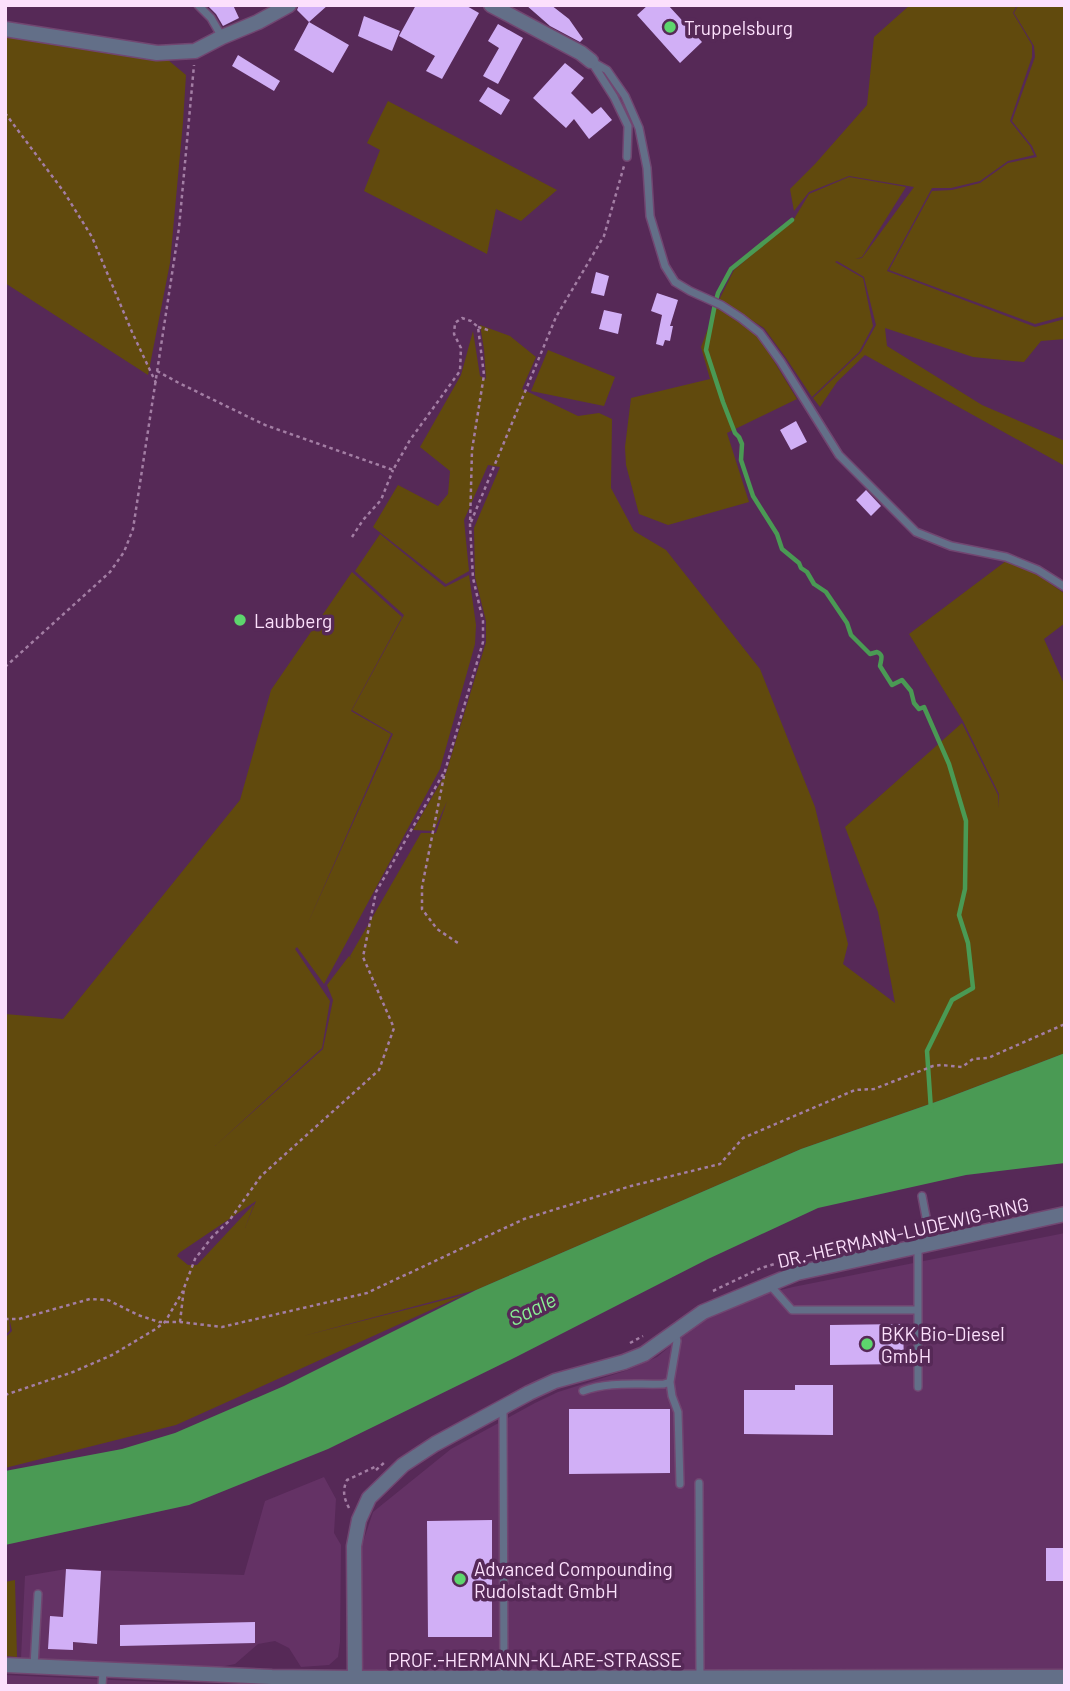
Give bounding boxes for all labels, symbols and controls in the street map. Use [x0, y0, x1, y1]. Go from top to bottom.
place label: Truppelsburg [684, 16, 793, 39]
marker: Truppelsburg [662, 19, 678, 35]
place label: Laubberg [254, 609, 332, 632]
marker: Laubberg [232, 612, 248, 628]
street label: DR.-HERMANN-LUDEWIG-RING [775, 1192, 1031, 1272]
water label: Saale [504, 1286, 560, 1330]
place label: BKK Bio-Diesel GmbH [881, 1322, 1005, 1367]
marker: BKK Bio-Diesel GmbH [859, 1336, 875, 1352]
place label: Advanced Compounding Rudolstadt GmbH [474, 1557, 673, 1602]
marker: Advanced Compounding Rudolstadt GmbH [452, 1571, 468, 1587]
street label: PROF.-HERMANN-KLARE-STRASSE [388, 1648, 682, 1671]

